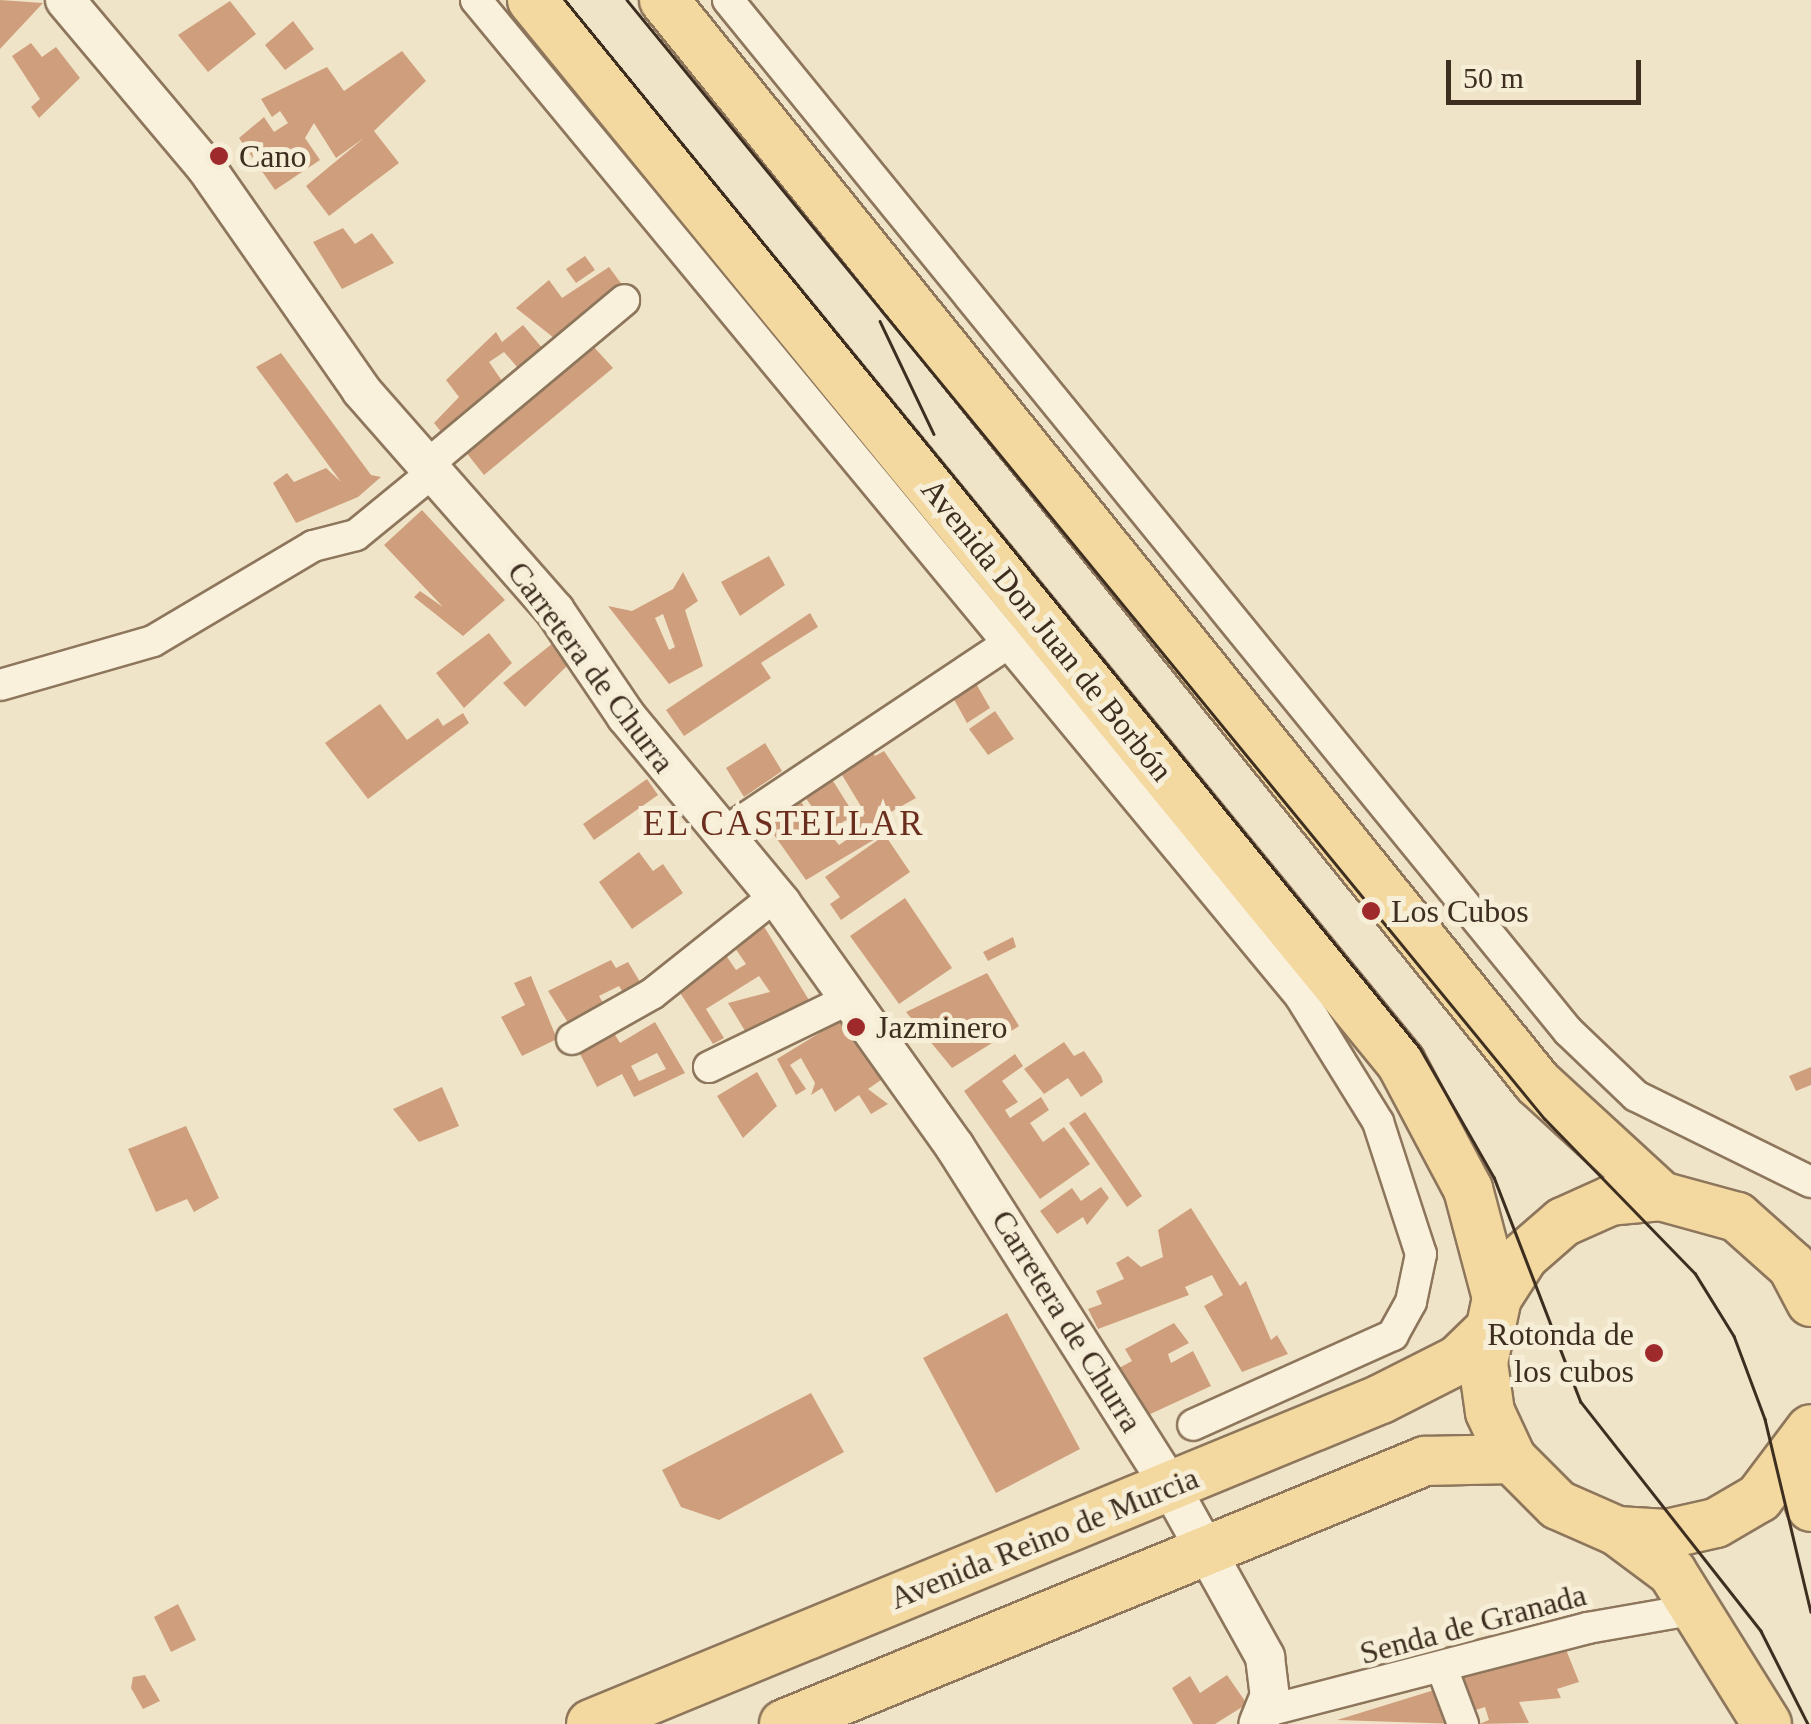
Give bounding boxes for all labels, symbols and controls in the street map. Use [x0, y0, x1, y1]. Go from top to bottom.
scale bar [1451, 40, 1646, 102]
text: 50 m [1463, 61, 1524, 94]
place label: Cano [239, 137, 307, 175]
marker: Cano [208, 145, 230, 167]
street label: Avenida Don Juan de Borbón [913, 471, 1181, 789]
street label: Carretera de Churra [499, 554, 683, 780]
district label: EL CASTELLAR [642, 803, 926, 845]
place label: Los Cubos [1391, 892, 1529, 930]
marker: Los Cubos [1360, 900, 1382, 922]
place label: Jazminero [876, 1008, 1008, 1046]
marker: Jazminero [845, 1016, 867, 1038]
street label: Carretera de Churra [983, 1203, 1151, 1439]
place label: Rotonda de los cubos [1487, 1316, 1634, 1391]
marker: Rotonda de los cubos [1643, 1342, 1665, 1364]
street label: Avenida Reino de Murcia [884, 1459, 1204, 1617]
street label: Senda de Granada [1356, 1575, 1590, 1673]

